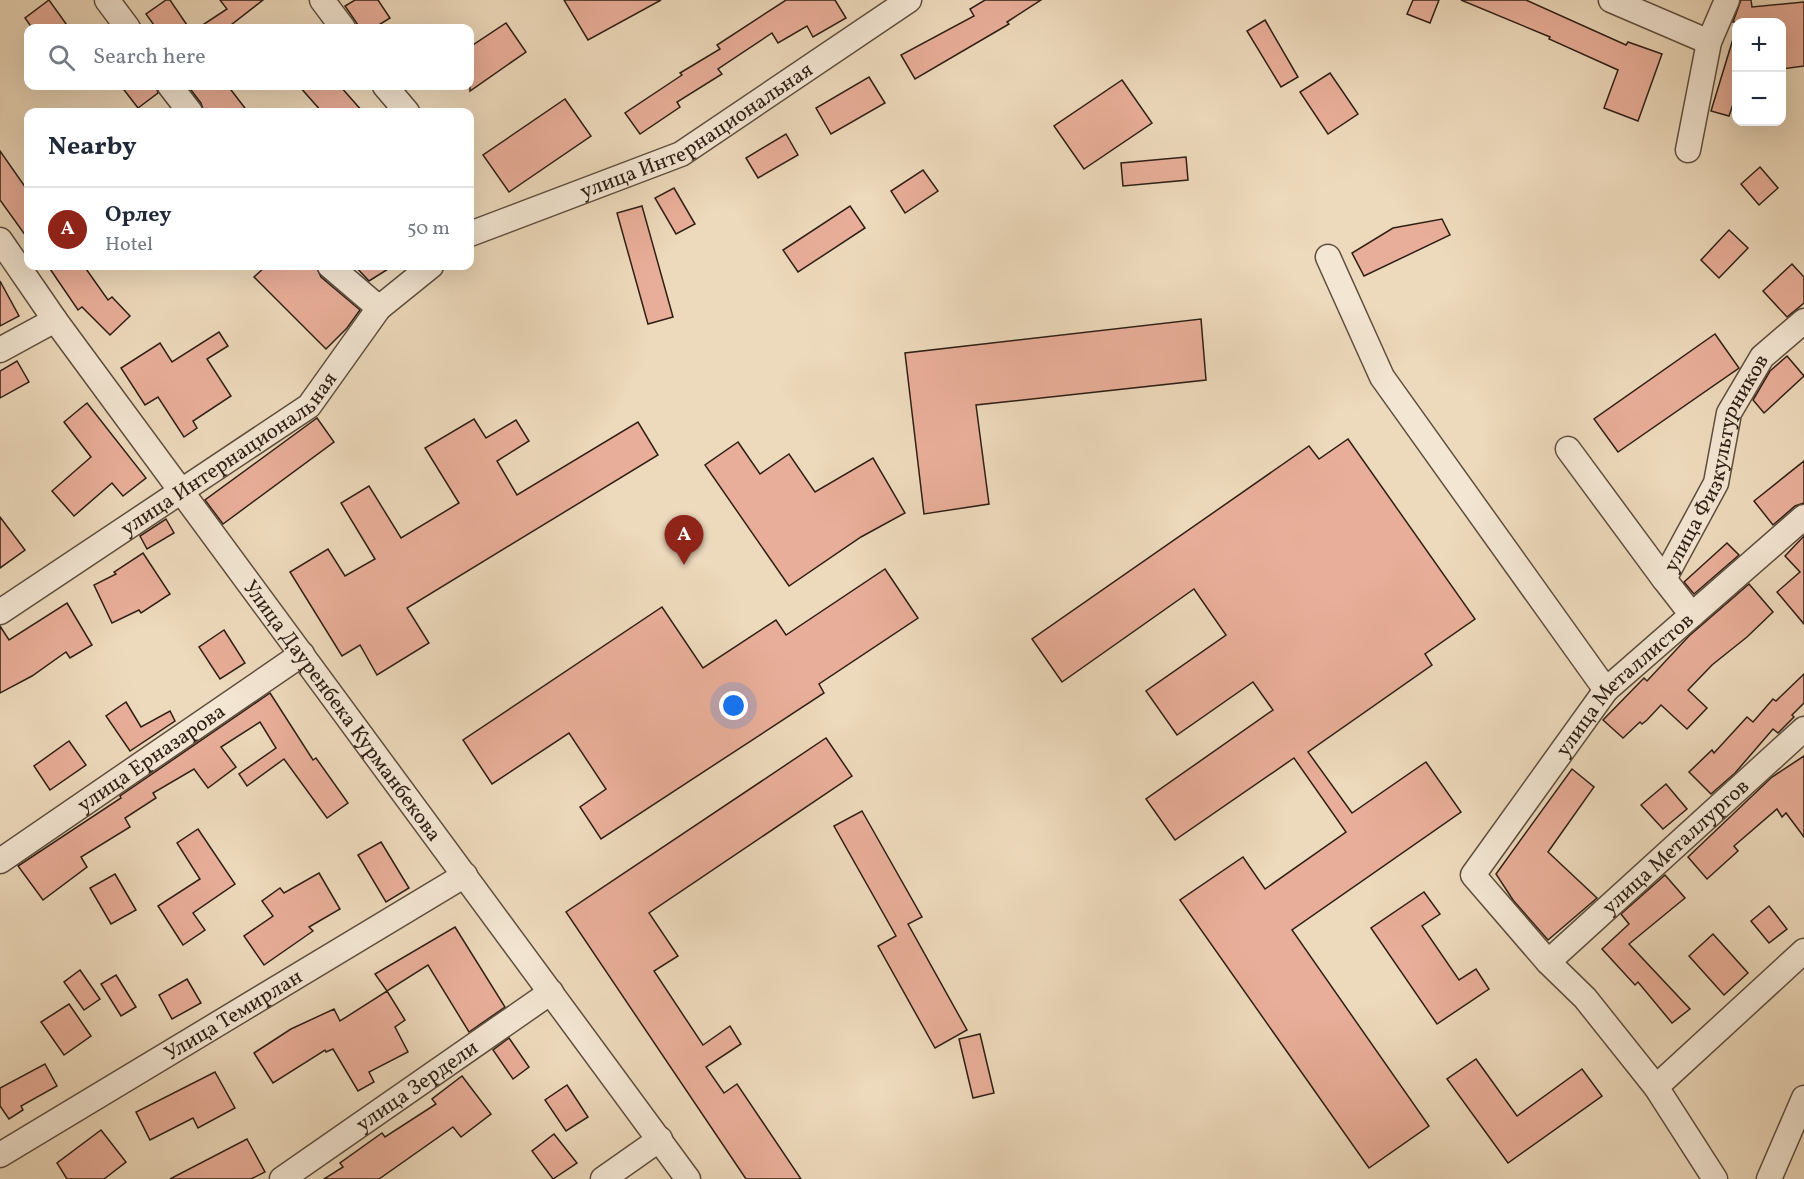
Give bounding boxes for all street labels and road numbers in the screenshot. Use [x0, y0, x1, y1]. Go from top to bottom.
street label: улица Интернациональная [576, 56, 819, 207]
street label: улица Физкультурников [1657, 349, 1776, 578]
street label: улица Интернациональная [115, 366, 345, 544]
street label: Улица Дауренбека Курманбекова [235, 575, 448, 848]
street label: улица Металлистов [1550, 607, 1701, 763]
street label: улица Ерназарова [72, 698, 232, 820]
street label: улица Металлургов [1596, 773, 1756, 922]
street label: Улица Темирлан [159, 963, 309, 1069]
street label: улица Зердели [351, 1034, 485, 1139]

